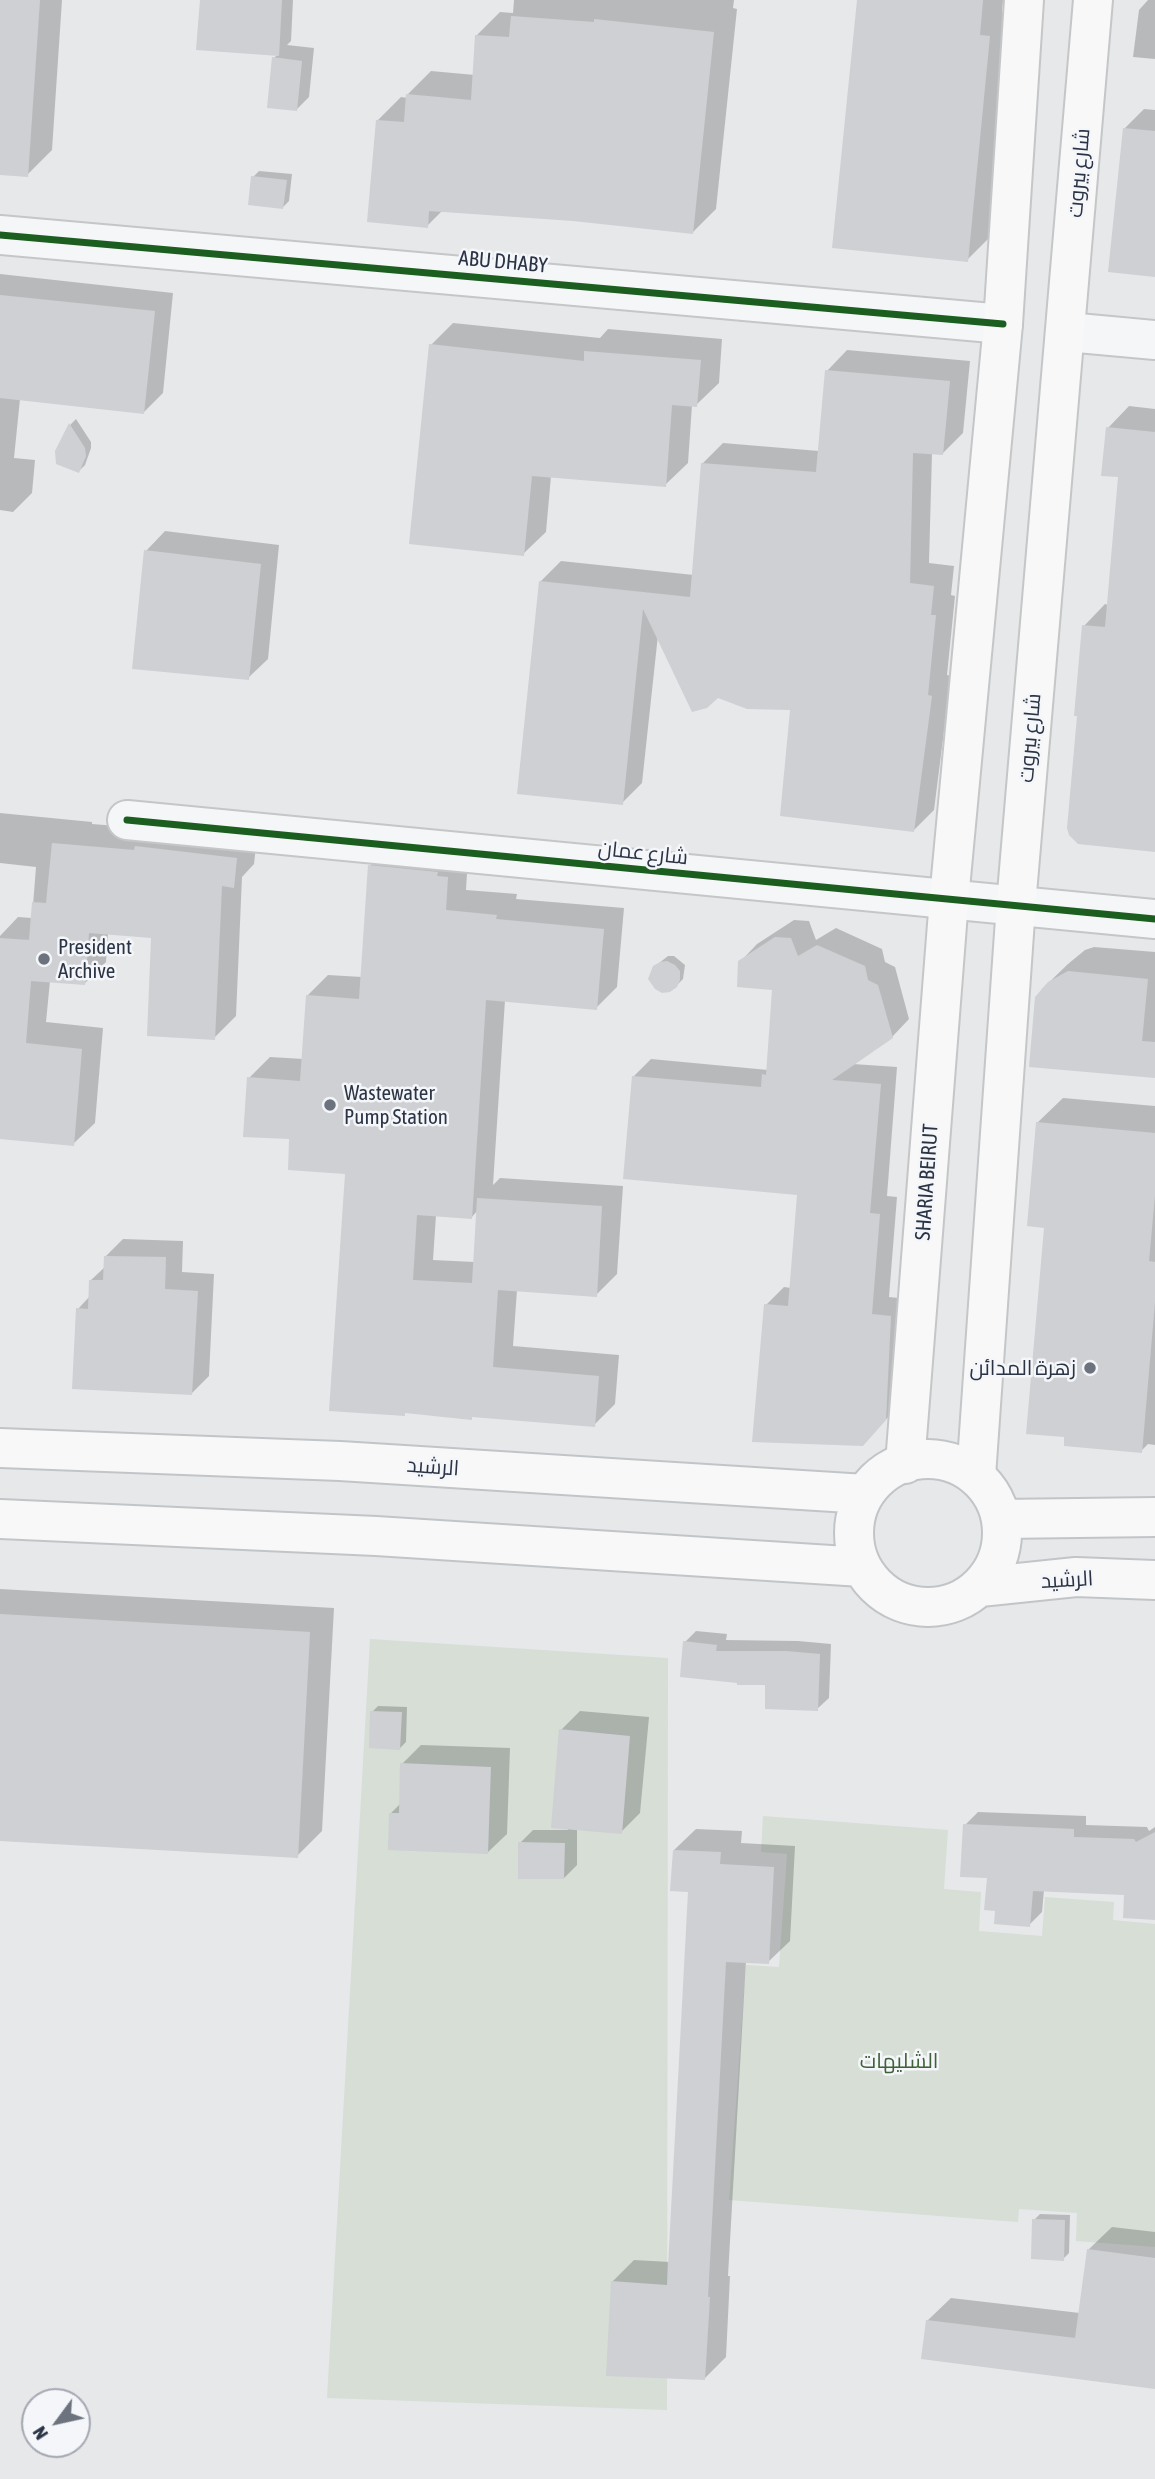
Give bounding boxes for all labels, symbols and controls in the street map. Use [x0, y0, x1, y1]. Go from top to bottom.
street label: شارع بيروت [1063, 127, 1095, 219]
street label: ABU DHABY [458, 246, 548, 278]
street label: شارع بيروت [1014, 692, 1046, 784]
street label: شارع عمان [597, 836, 689, 870]
place label: President Archive [58, 934, 132, 984]
marker: President Archive [36, 951, 52, 967]
place label: Wastewater Pump Station [344, 1080, 448, 1130]
marker: Wastewater Pump Station [322, 1097, 338, 1113]
street label: SHARIA BEIRUT [910, 1123, 944, 1241]
place label: زهرة المدائن [970, 1355, 1076, 1381]
marker: زهرة المدائن [1082, 1360, 1098, 1376]
street label: الرشيد [406, 1453, 460, 1481]
street label: الرشيد [1040, 1566, 1094, 1594]
park label: الشليهات [860, 2048, 938, 2074]
north arrow [21, 2388, 91, 2458]
text: N [28, 2423, 52, 2444]

